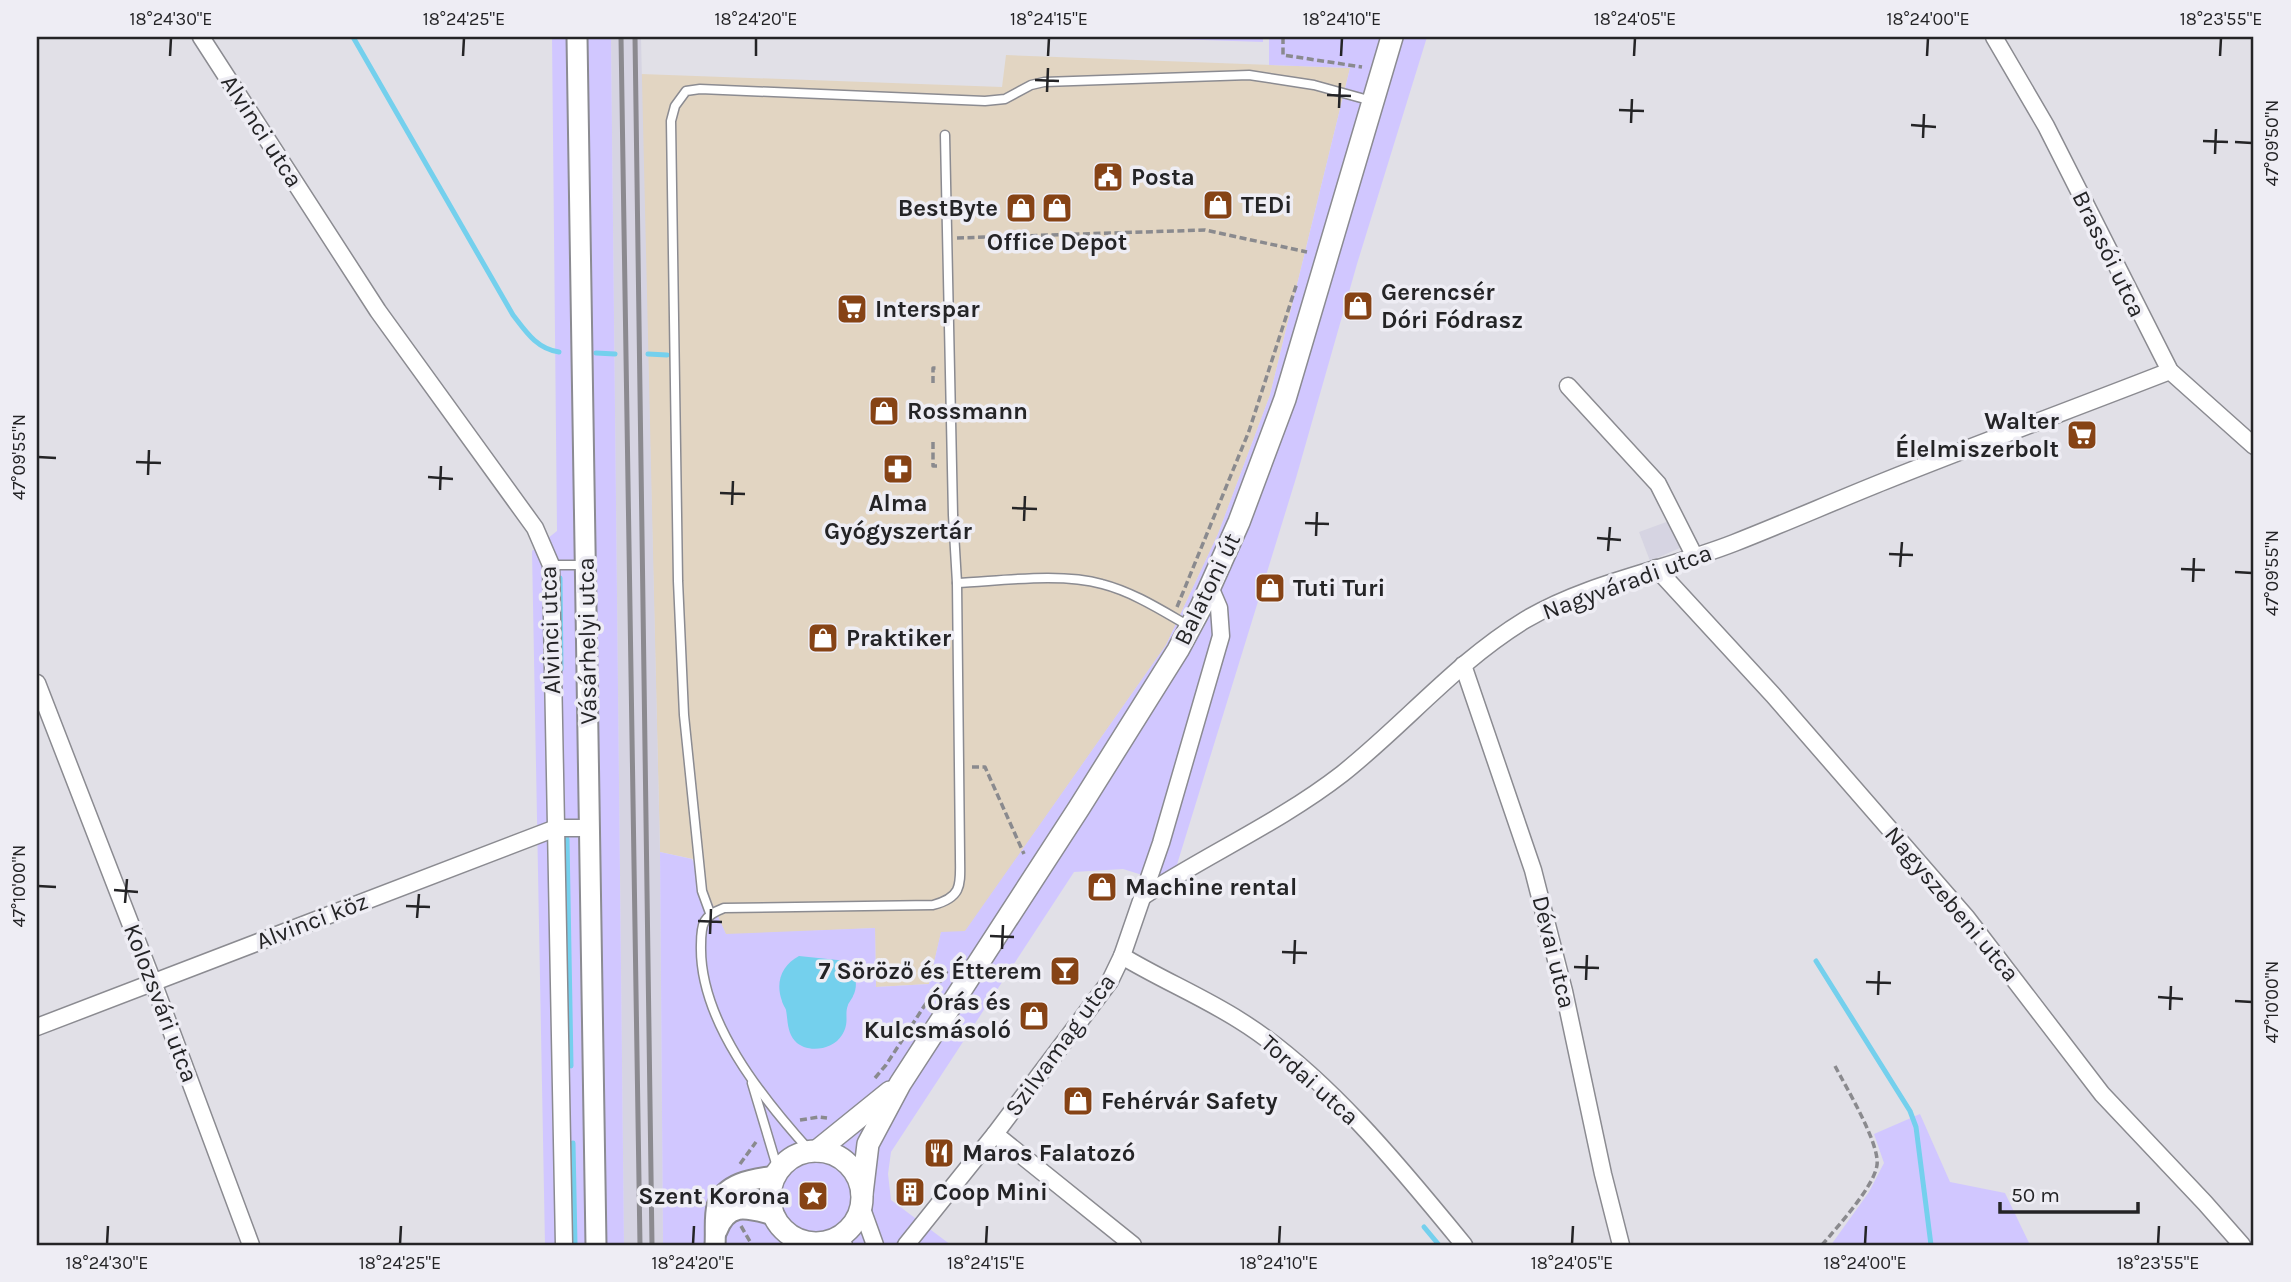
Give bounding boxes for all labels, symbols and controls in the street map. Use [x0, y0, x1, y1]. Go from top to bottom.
text: 18°24'30"E [130, 8, 212, 30]
text: 18°24'25"E [423, 8, 505, 30]
text: 18°24'20"E [715, 8, 797, 30]
text: 18°24'15"E [1010, 8, 1088, 30]
text: 18°24'10"E [1303, 8, 1381, 30]
text: 18°24'05"E [1594, 8, 1676, 30]
text: 18°24'00"E [1886, 8, 1970, 30]
text: 18°23'55"E [2180, 8, 2262, 30]
street label: Alvinci utca [215, 69, 309, 193]
text: 47°09'50"N [2261, 100, 2283, 186]
public building icon: Posta [1091, 160, 1125, 194]
place label: Posta [1131, 163, 1195, 191]
street label: Brassói utca [2066, 186, 2152, 322]
shop icon: TEDi [1201, 188, 1235, 222]
shop icon: BestByte [1004, 191, 1038, 225]
shop icon: Office Depot [1040, 191, 1074, 225]
place label: TEDi [1241, 191, 1292, 219]
place label: BestByte [898, 194, 998, 222]
place label: Office Depot [987, 228, 1127, 256]
place label: Gerencsér Dóri Fódrasz [1381, 278, 1523, 334]
shop icon: Gerencsér Dóri Fódrasz [1341, 289, 1375, 323]
supermarket icon: Interspar [835, 292, 869, 326]
place label: Interspar [875, 295, 980, 323]
shop icon: Rossmann [867, 394, 901, 428]
place label: Rossmann [907, 397, 1028, 425]
place label: Walter Élelmiszerbolt [1895, 407, 2060, 463]
text: 47°09'55"N [8, 414, 30, 500]
supermarket icon: Walter Élelmiszerbolt [2065, 418, 2099, 452]
pharmacy icon: Alma Gyógyszertár [881, 452, 915, 486]
place label: Alma Gyógyszertár [824, 489, 972, 545]
street label: Balatoni út [1168, 528, 1246, 650]
text: 47°09'55"N [2261, 530, 2283, 616]
street label: Nagyváradi utca [1539, 538, 1715, 626]
street label: Vásárhelyi utca [572, 557, 602, 725]
street label: Alvinci utca [534, 565, 566, 695]
shop icon: Tuti Turi [1253, 571, 1287, 605]
place label: Tuti Turi [1293, 574, 1385, 602]
shop icon: Praktiker [806, 621, 840, 655]
place label: Praktiker [846, 624, 952, 652]
street label: Nagyszebeni utca [1879, 821, 2025, 987]
text: 47°10'00"N [8, 845, 30, 927]
shop icon: Machine rental [1085, 870, 1119, 904]
place label: Machine rental [1125, 873, 1297, 901]
street label: Alvinci köz [252, 887, 372, 955]
street label: Dévai utca [1526, 893, 1582, 1011]
street label: Kolozsvári utca [118, 920, 204, 1086]
bar icon: 7 Söröző és Étterem [1048, 954, 1082, 988]
place label: 7 Söröző és Étterem [818, 955, 1042, 985]
text: 47°10'00"N [2261, 961, 2283, 1043]
street label: Szilvamag utca [999, 968, 1121, 1122]
place label: Órás és Kulcsmásoló [864, 987, 1011, 1044]
shop icon: Órás és Kulcsmásoló [1017, 999, 1051, 1033]
street label: Tordai utca [1256, 1029, 1364, 1131]
shop icon: Fehérvár Safety [1061, 1084, 1095, 1118]
place label: Fehérvár Safety [1101, 1087, 1278, 1115]
restaurant icon: Maros Falatozó [922, 1136, 956, 1170]
place label: Maros Falatozó [962, 1139, 1135, 1167]
scale bar [2000, 1170, 2139, 1214]
building icon: Coop Mini [893, 1175, 927, 1209]
place label: Coop Mini [933, 1178, 1048, 1206]
place icon: Szent Korona [796, 1179, 830, 1213]
place label: Szent Korona [638, 1182, 790, 1210]
text: 50 m [2011, 1183, 2060, 1207]
text: 18°24'30"E [66, 1252, 148, 1274]
text: 18°24'25"E [359, 1252, 441, 1274]
text: 18°24'20"E [652, 1252, 734, 1274]
text: 18°24'15"E [947, 1252, 1025, 1274]
text: 18°24'10"E [1240, 1252, 1318, 1274]
text: 18°24'05"E [1531, 1252, 1613, 1274]
text: 18°24'00"E [1823, 1252, 1907, 1274]
text: 18°23'55"E [2117, 1252, 2199, 1274]

